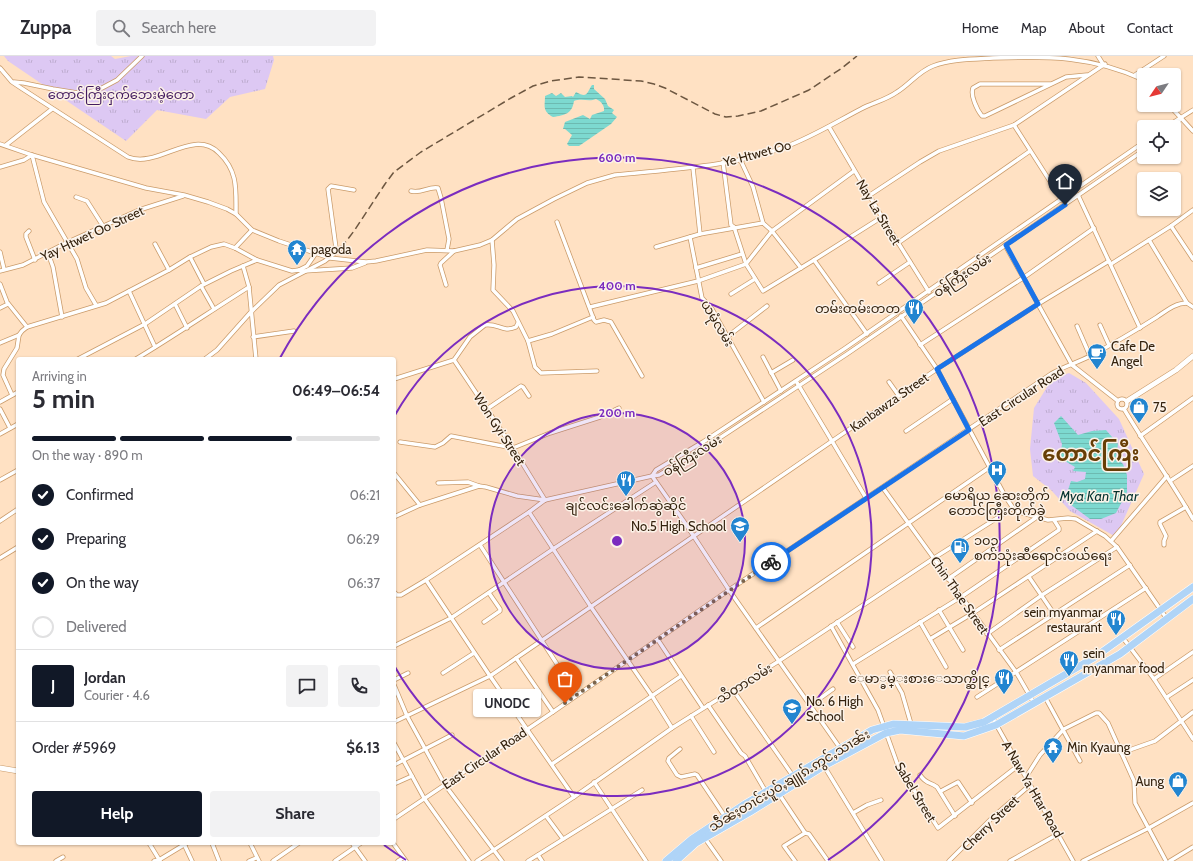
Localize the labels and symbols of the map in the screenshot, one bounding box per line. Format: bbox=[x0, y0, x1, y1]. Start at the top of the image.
north arrow bbox=[1137, 68, 1181, 112]
park label: တောင်ကြီးငှက်ဘေးမဲ့တော bbox=[48, 86, 194, 105]
street label: Ye Htwet Oo bbox=[720, 136, 793, 170]
text: 600 m bbox=[599, 150, 635, 165]
pin bbox=[1048, 164, 1082, 205]
street label: Nay La Street bbox=[853, 176, 905, 248]
street label: Yay Htwet Oo Street bbox=[37, 202, 147, 264]
temple icon: pagoda bbox=[286, 238, 308, 266]
place label: pagoda bbox=[311, 241, 352, 257]
street label: ဝန်ကြီးလမ်း bbox=[930, 250, 996, 303]
text: 400 m bbox=[598, 278, 636, 293]
street label: ယမုံလမ်း bbox=[695, 297, 738, 351]
restaurant icon: တမ်းတမ်းတတ bbox=[903, 297, 925, 325]
place label: တမ်းတမ်းတတ bbox=[815, 300, 900, 316]
place label: Cafe De Angel bbox=[1111, 338, 1155, 369]
cafe icon: Cafe De Angel bbox=[1086, 342, 1108, 370]
street label: East Circular Road bbox=[975, 362, 1067, 430]
street label: Kanbawza Street bbox=[847, 369, 932, 435]
street label: Won Gyi Street bbox=[471, 390, 530, 469]
shop icon: 75 bbox=[1128, 396, 1150, 424]
place label: 75 bbox=[1153, 399, 1167, 415]
text: 200 m bbox=[599, 405, 635, 420]
street label: ဝန်ကြီးလမ်း bbox=[660, 431, 726, 482]
district label: တောင်ကြီး bbox=[1042, 438, 1140, 471]
hospital icon: မောရိယ ဆေးတိုက် တောင်ကြီးတိုက်ခွဲ bbox=[986, 459, 1008, 487]
restaurant icon: ချင်လင်းခေါက်ဆွဲဆိုင် bbox=[615, 469, 637, 497]
place label: မောရိယ ဆေးတိုက် တောင်ကြီးတိုက်ခွဲ bbox=[944, 487, 1050, 521]
water label: Mya Kan Thar bbox=[1059, 487, 1139, 505]
place label: ချင်လင်းခေါက်ဆွဲဆိုင် bbox=[566, 497, 686, 516]
school or university icon: No.5 High School bbox=[729, 515, 751, 543]
place label: No.5 High School bbox=[631, 518, 726, 534]
place label: ၁၀၃ စက်သုံးဆီရောင်းဝယ်ရေး bbox=[974, 532, 1112, 566]
centre of rings bbox=[610, 534, 624, 548]
fuel station icon: ၁၀၃ စက်သုံးဆီရောင်းဝယ်ရေး bbox=[949, 536, 971, 564]
courier bbox=[751, 542, 791, 582]
street label: Chin Thae Street bbox=[927, 553, 993, 637]
place label: sein myanmar restaurant bbox=[1024, 604, 1103, 635]
restaurant icon: sein myanmar restaurant bbox=[1105, 608, 1127, 636]
place label: sein myanmar food bbox=[1083, 645, 1165, 676]
restaurant icon: sein myanmar food bbox=[1058, 649, 1080, 677]
street label: သီတာလမ်း bbox=[713, 659, 775, 707]
pin bbox=[548, 662, 582, 703]
restaurant icon: ေမာ္ခမ္းစားေသာက္ဆိုင္ bbox=[993, 667, 1015, 695]
place label: ေမာ္ခမ္းစားေသာက္ဆိုင္ bbox=[849, 670, 990, 689]
callout: UNODC bbox=[473, 689, 541, 717]
place label: No. 6 High School bbox=[806, 693, 863, 724]
school or university icon: No. 6 High School bbox=[781, 697, 803, 725]
street label: East Circular Road bbox=[439, 724, 529, 792]
street label: သဵႅၼ်ႈတၢင်းပူဝ်ႇၶျူၵ်ႉဢွင်ႇသၢၼ်း bbox=[706, 726, 874, 837]
temple icon: Min Kyaung bbox=[1042, 736, 1064, 764]
street label: A Naw Ya Htar Road bbox=[999, 738, 1067, 840]
place label: Min Kyaung bbox=[1067, 739, 1131, 755]
street label: Sabel Street bbox=[892, 759, 940, 825]
shop icon: Aung bbox=[1167, 770, 1189, 798]
place label: Aung bbox=[1136, 773, 1165, 789]
street label: Cherry Street bbox=[958, 792, 1022, 854]

